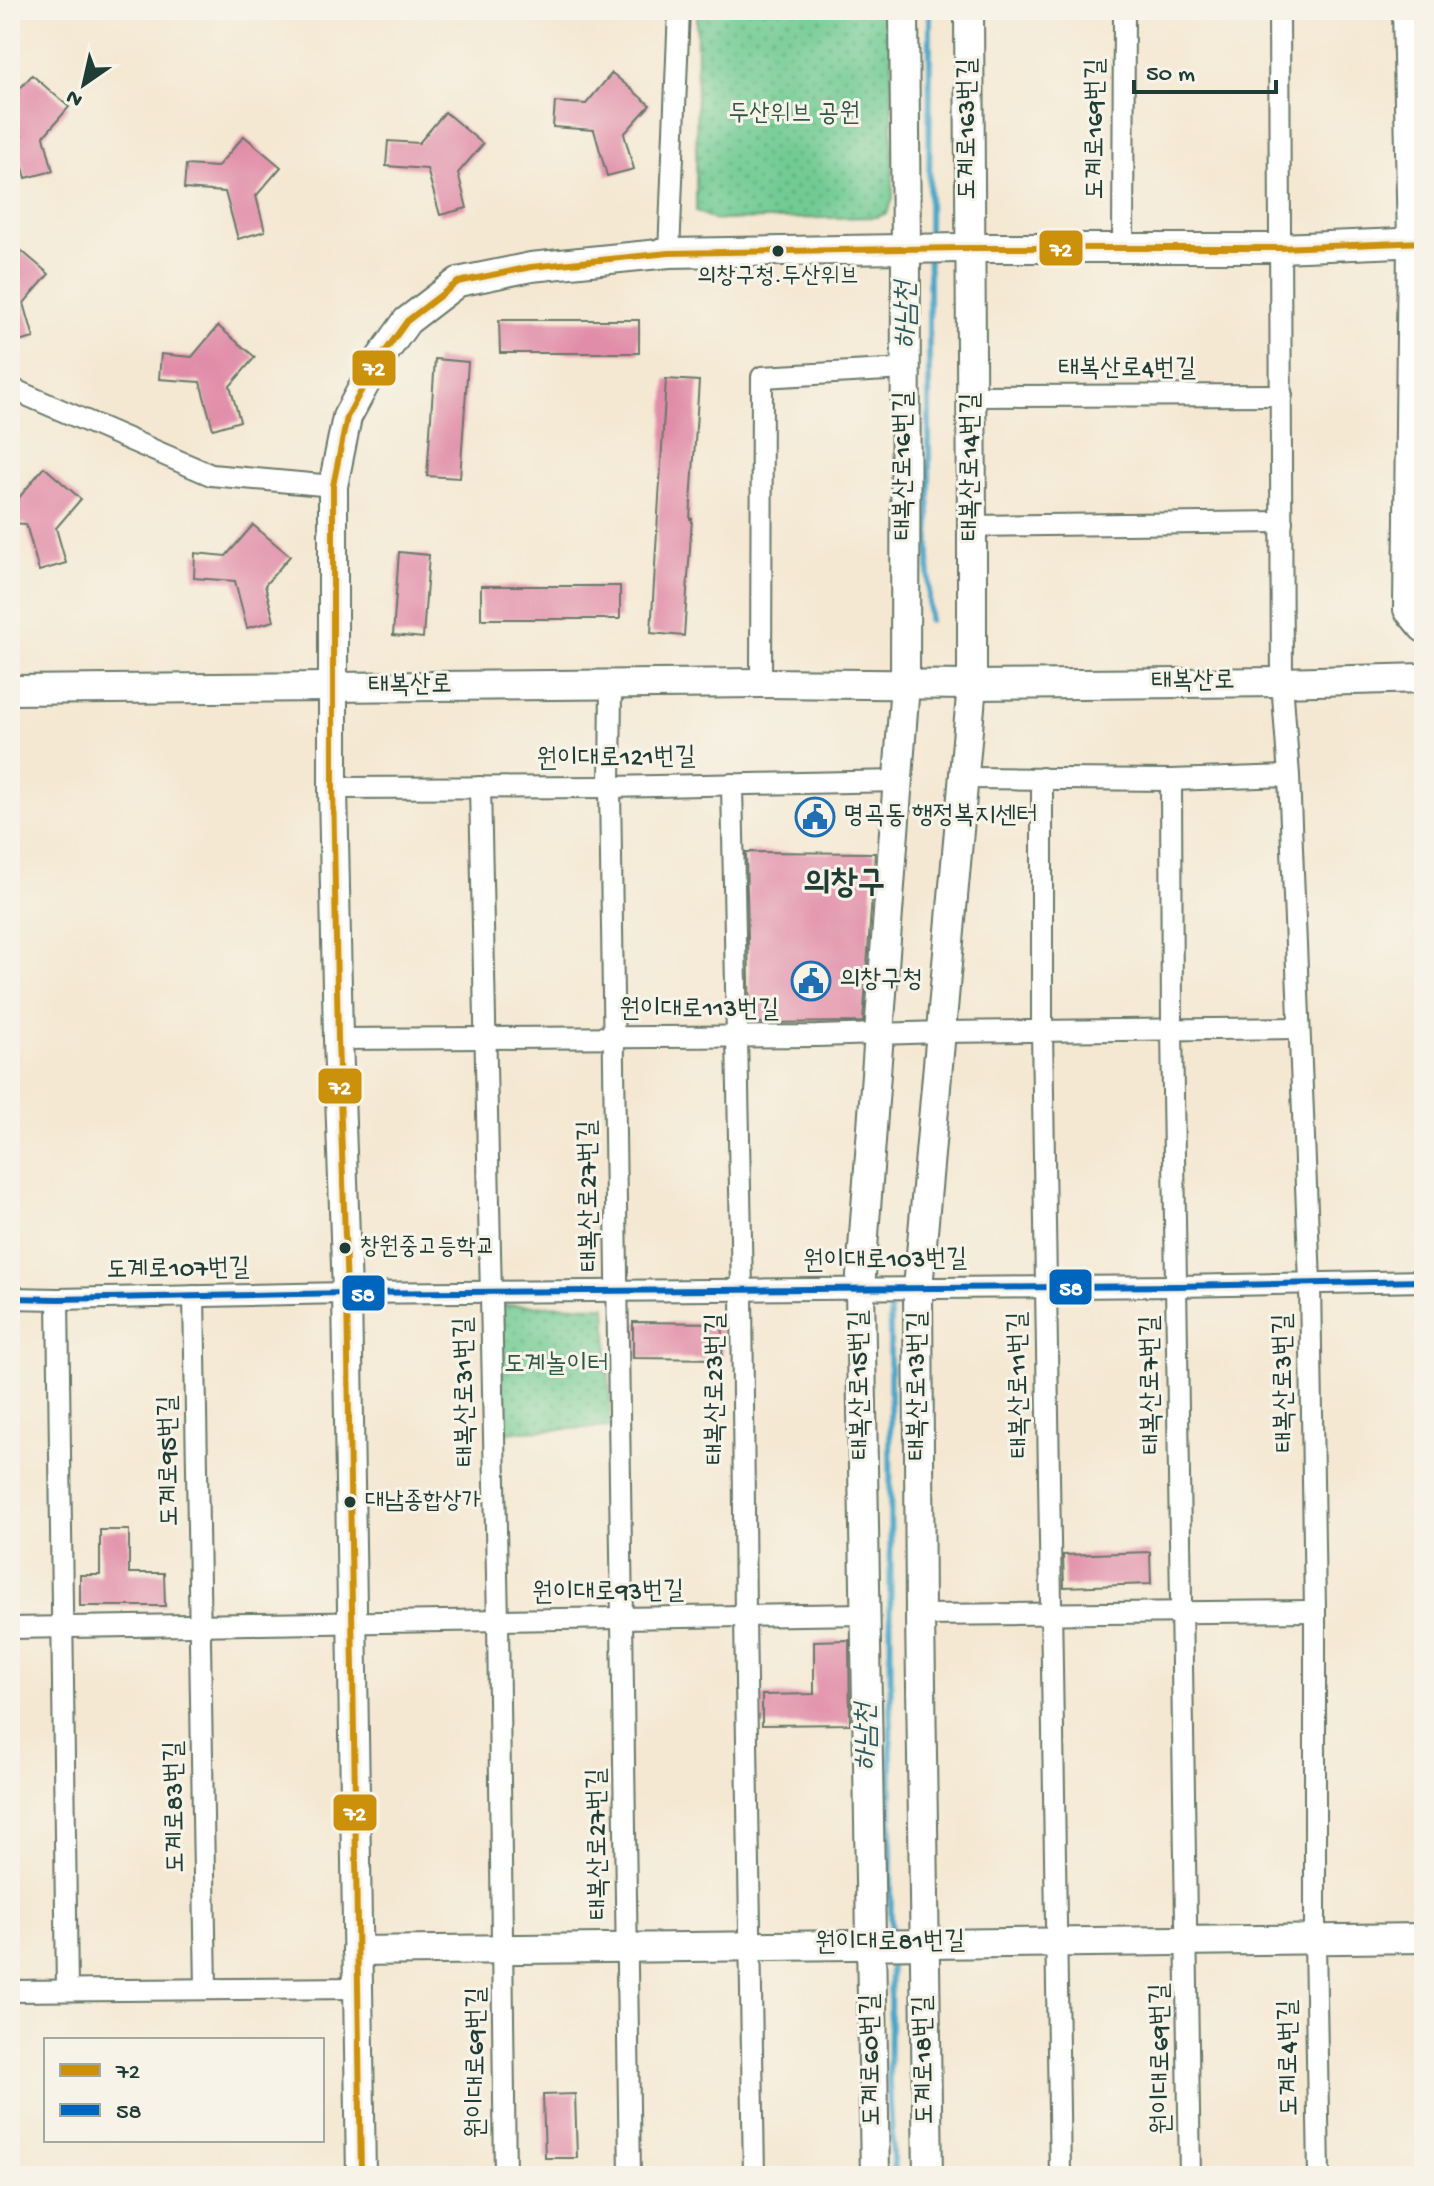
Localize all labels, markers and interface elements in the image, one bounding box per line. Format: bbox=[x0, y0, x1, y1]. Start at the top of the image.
north arrow bbox=[44, 44, 124, 124]
scale bar bbox=[1134, 44, 1276, 94]
street label: 도계로163번길 bbox=[954, 58, 985, 200]
street label: 도계로169번길 bbox=[1082, 58, 1113, 200]
text: 50 m bbox=[1146, 61, 1195, 90]
text: N bbox=[62, 82, 88, 112]
park label: 두산위브 공원 bbox=[728, 100, 860, 131]
line badge: 72 bbox=[1038, 229, 1084, 267]
text: 72 bbox=[1049, 239, 1072, 265]
marker: 의창구청.두산위브 bbox=[770, 243, 786, 259]
place label: 의창구청.두산위브 bbox=[697, 263, 859, 292]
water label: 하남천 bbox=[891, 279, 924, 349]
line badge: 72 bbox=[351, 349, 397, 387]
street label: 태복산로4번길 bbox=[1058, 355, 1196, 386]
text: 72 bbox=[362, 358, 385, 384]
street label: 태복산로16번길 bbox=[890, 391, 921, 541]
street label: 태복산로14번길 bbox=[957, 393, 988, 541]
street label: 태복산로 bbox=[1151, 667, 1235, 699]
street label: 태복산로 bbox=[368, 671, 452, 703]
street label: 원이대로121번길 bbox=[536, 743, 696, 777]
public building icon: 명곡동 행정복지센터 bbox=[794, 796, 836, 838]
place label: 명곡동 행정복지센터 bbox=[843, 802, 1037, 833]
district label: 의창구 bbox=[803, 866, 885, 906]
public building icon: 의창구청 bbox=[790, 960, 832, 1002]
place label: 의창구청 bbox=[839, 966, 923, 997]
street label: 원이대로113번길 bbox=[619, 996, 779, 1027]
line badge: 72 bbox=[317, 1067, 363, 1105]
text: 72 bbox=[328, 1077, 351, 1103]
street label: 태복산로27번길 bbox=[574, 1120, 608, 1272]
place label: 창원중고등학교 bbox=[360, 1234, 495, 1263]
marker: 창원중고등학교 bbox=[337, 1240, 353, 1256]
street label: 원이대로103번길 bbox=[803, 1245, 967, 1279]
street label: 도계로107번길 bbox=[106, 1254, 250, 1288]
line badge: 58 bbox=[1048, 1268, 1093, 1306]
line badge: 58 bbox=[341, 1274, 386, 1312]
text: 58 bbox=[1059, 1278, 1083, 1304]
text: 58 bbox=[351, 1284, 375, 1310]
street label: 태복산로15번길 bbox=[845, 1310, 879, 1460]
street label: 태복산로13번길 bbox=[904, 1311, 935, 1461]
street label: 태복산로11번길 bbox=[1004, 1311, 1038, 1459]
street label: 태복산로23번길 bbox=[702, 1313, 733, 1465]
street label: 태복산로3번길 bbox=[1269, 1313, 1303, 1453]
street label: 태복산로7번길 bbox=[1136, 1315, 1170, 1455]
street label: 태복산로31번길 bbox=[450, 1317, 484, 1467]
park label: 도계놀이터 bbox=[504, 1351, 608, 1382]
street label: 도계로95번길 bbox=[154, 1395, 188, 1527]
place label: 대남종합상가 bbox=[365, 1488, 481, 1517]
marker: 대남종합상가 bbox=[342, 1494, 358, 1510]
street label: 원이대로93번길 bbox=[532, 1577, 684, 1611]
water label: 하남천 bbox=[851, 1701, 884, 1771]
street label: 도계로83번길 bbox=[160, 1740, 194, 1873]
street label: 태복산로27번길 bbox=[583, 1768, 617, 1920]
line badge: 72 bbox=[332, 1793, 378, 1832]
text: 72 bbox=[343, 1803, 366, 1829]
street label: 원이대로81번길 bbox=[815, 1927, 965, 1961]
street label: 원이대로69번길 bbox=[1146, 1983, 1180, 2135]
street label: 원이대로69번길 bbox=[463, 1987, 494, 2139]
street label: 도계로60번길 bbox=[856, 1993, 890, 2127]
street label: 도계로18번길 bbox=[909, 1995, 943, 2125]
street label: 도계로4번길 bbox=[1274, 1999, 1308, 2117]
legend bbox=[44, 2038, 324, 2142]
text: 72 bbox=[115, 2059, 140, 2088]
text: 58 bbox=[116, 2099, 142, 2128]

